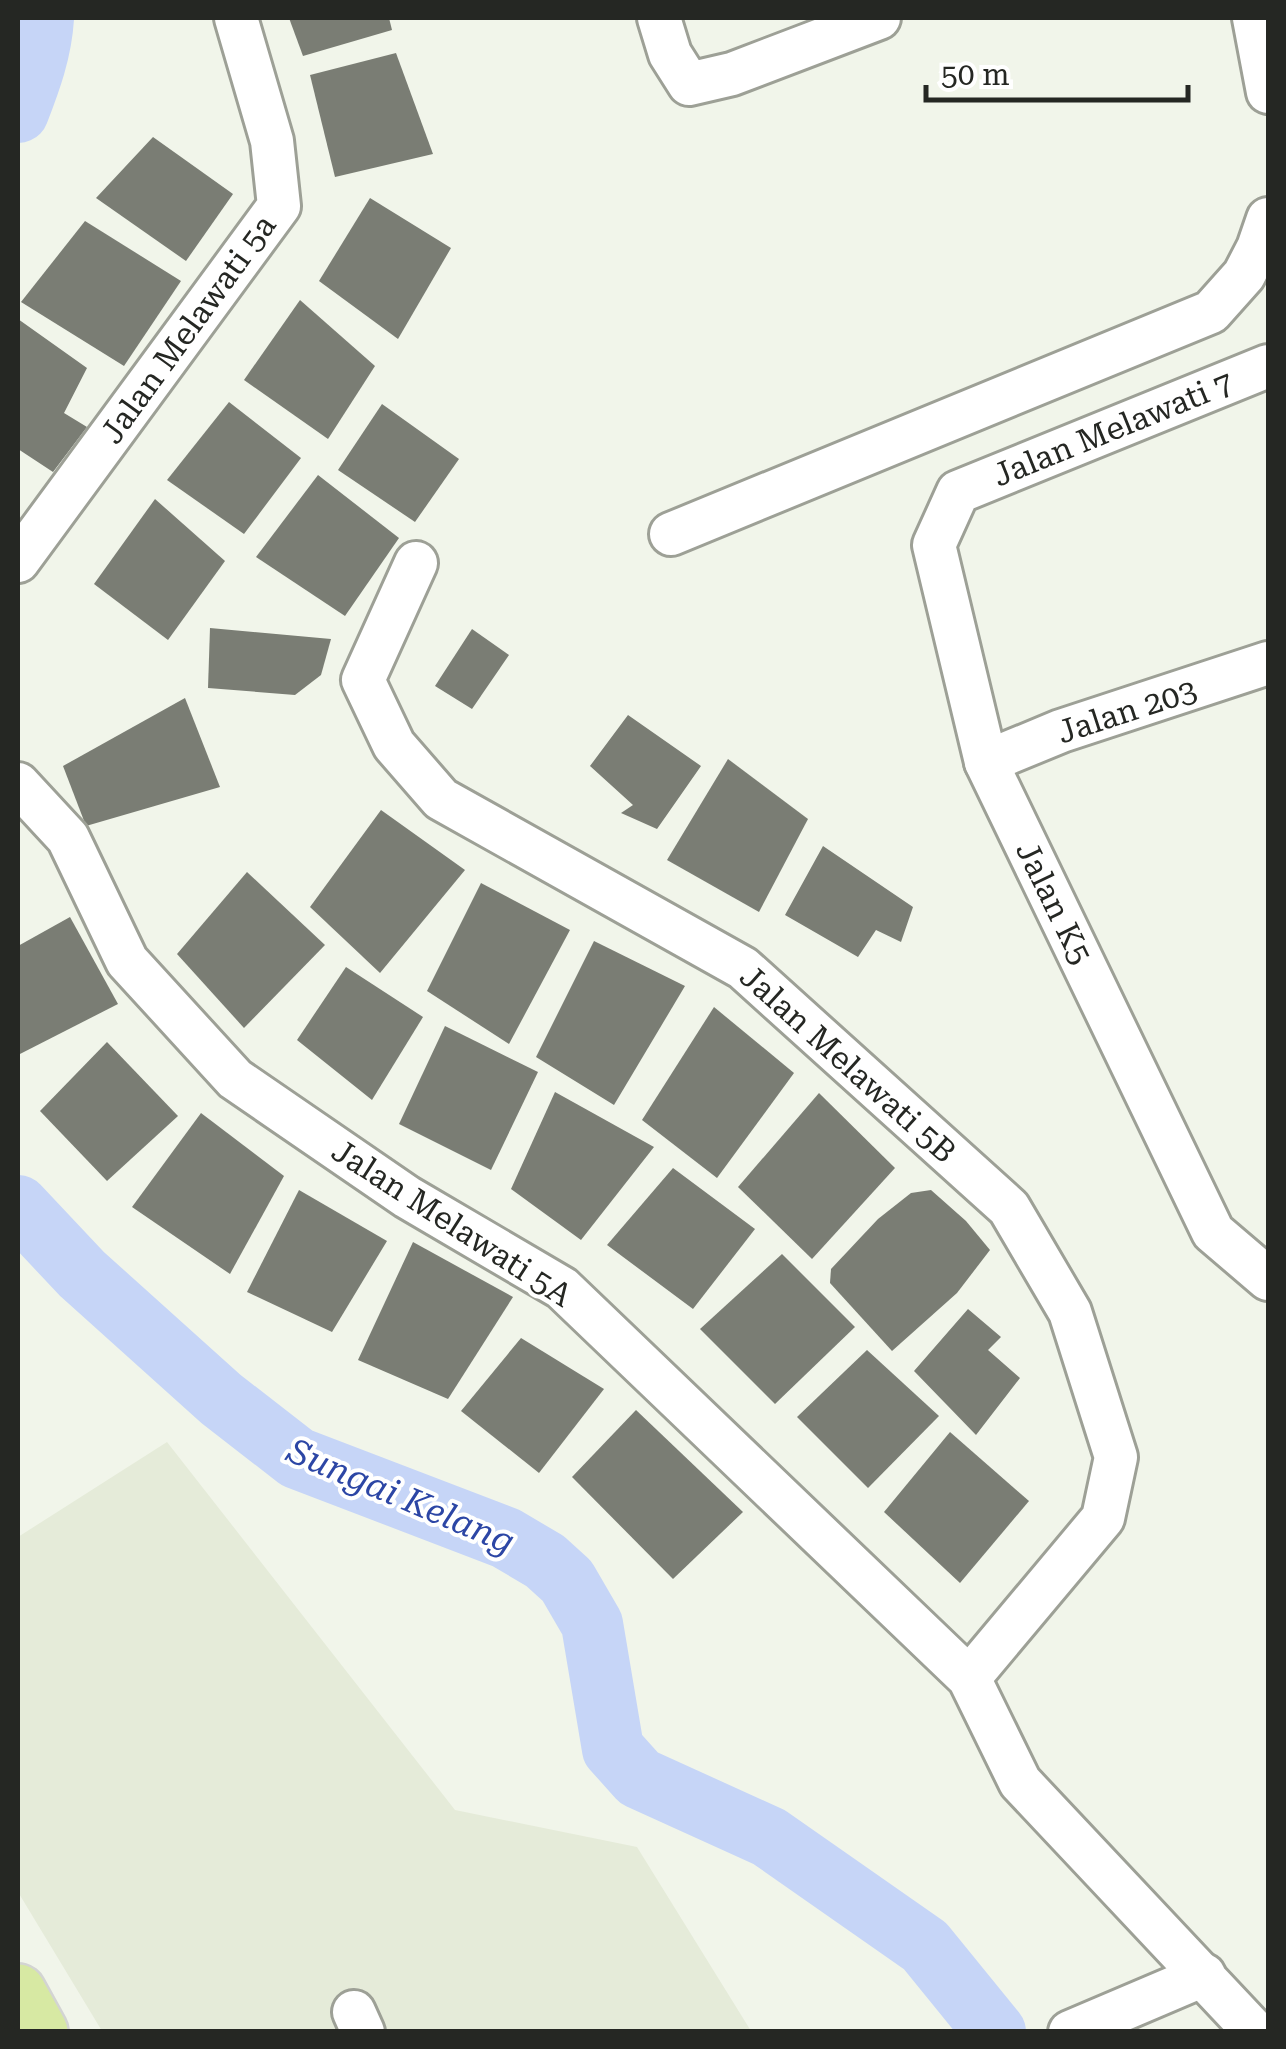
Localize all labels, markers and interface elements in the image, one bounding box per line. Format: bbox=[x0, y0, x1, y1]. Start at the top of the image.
scale bar bbox=[926, 40, 1188, 102]
text: 50 m bbox=[941, 57, 1010, 92]
street label: Jalan Melawati 5a bbox=[92, 207, 284, 451]
street label: Jalan Melawati 7 bbox=[987, 363, 1239, 495]
street label: Jalan 203 bbox=[1052, 671, 1202, 751]
street label: Jalan K5 bbox=[1008, 835, 1100, 971]
street label: Jalan Melawati 5B bbox=[732, 957, 964, 1171]
street label: Jalan Melawati 5A bbox=[325, 1131, 580, 1315]
water label: Sungai Kelang bbox=[280, 1430, 520, 1563]

